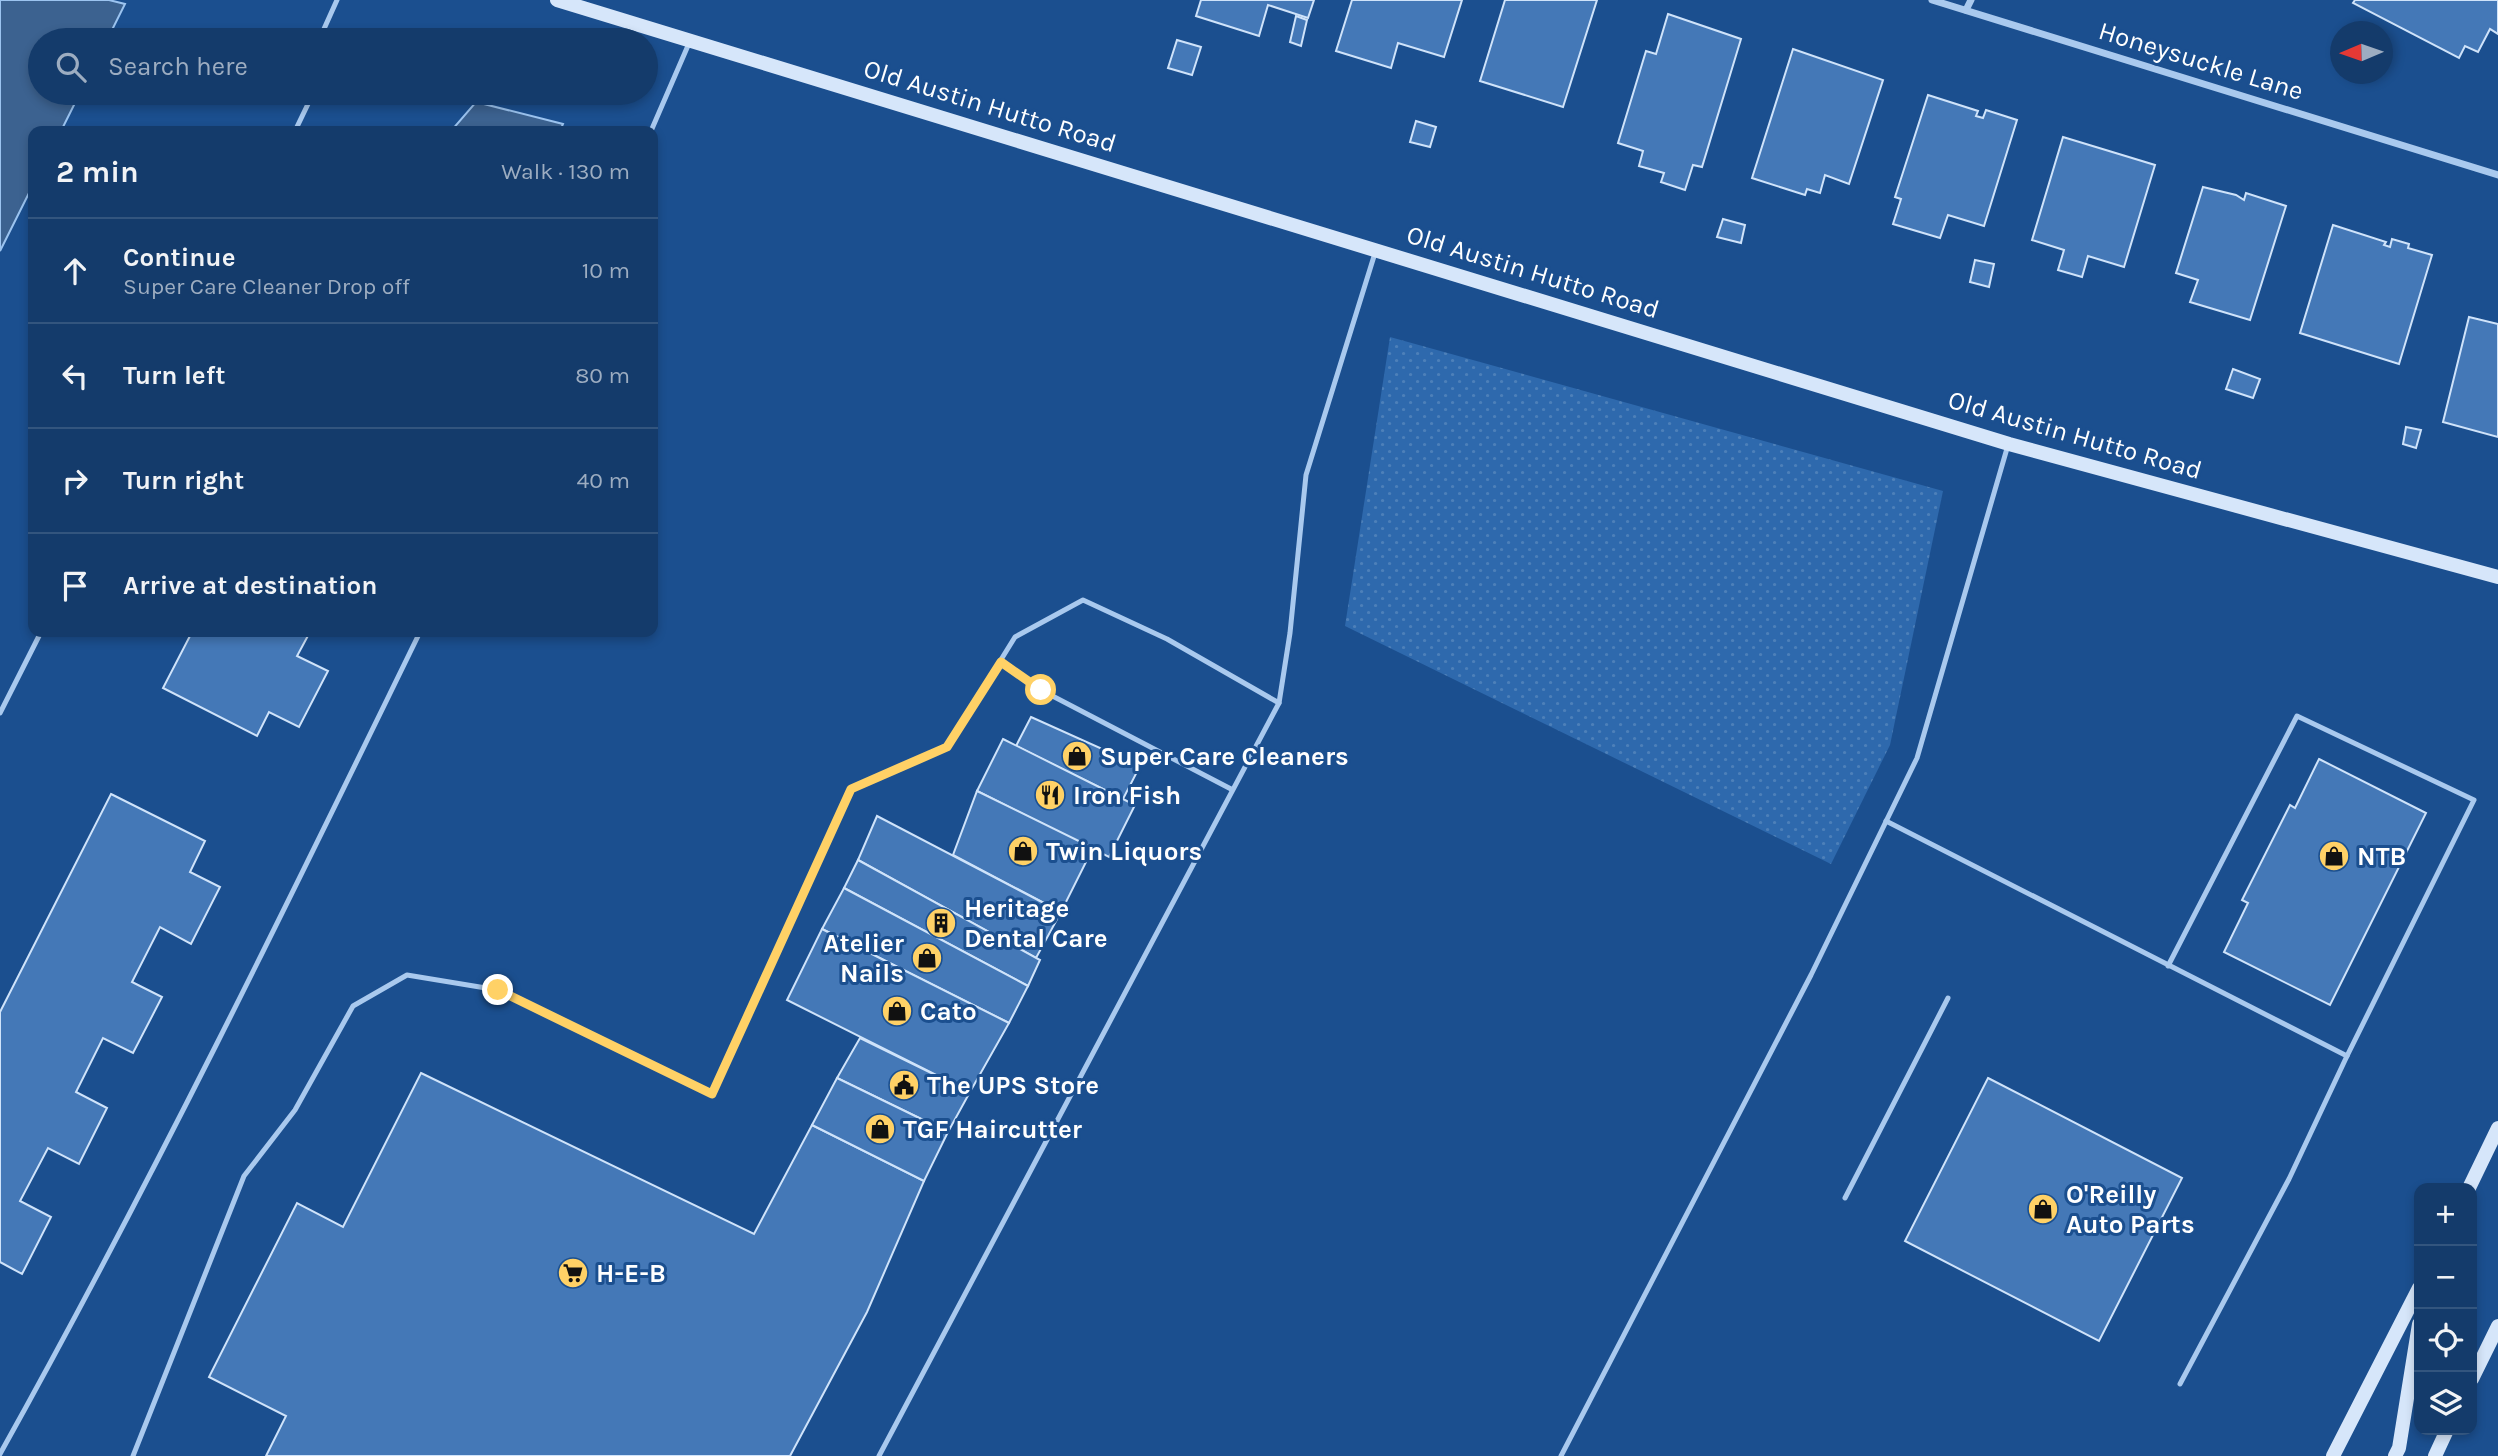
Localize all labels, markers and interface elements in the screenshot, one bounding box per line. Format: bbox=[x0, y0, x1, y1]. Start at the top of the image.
street label: Honeysuckle Lane bbox=[2095, 15, 2307, 107]
north arrow bbox=[2330, 21, 2393, 84]
search box bbox=[28, 28, 658, 105]
icon: search bbox=[52, 48, 90, 86]
text: Search here bbox=[108, 51, 248, 82]
street label: Old Austin Hutto Road bbox=[860, 53, 1120, 159]
text: 2 min bbox=[56, 154, 139, 190]
text: Walk · 130 m bbox=[501, 158, 630, 185]
street label: Old Austin Hutto Road bbox=[1403, 219, 1663, 325]
text: Continue bbox=[123, 242, 235, 273]
icon: ahead bbox=[56, 252, 94, 290]
text: 10 m bbox=[582, 257, 630, 284]
text: Super Care Cleaner Drop off bbox=[123, 273, 410, 300]
icon: left bbox=[56, 357, 94, 395]
text: Turn left bbox=[123, 360, 225, 391]
text: 80 m bbox=[575, 362, 630, 389]
street label: Old Austin Hutto Road bbox=[1945, 384, 2205, 486]
icon: right bbox=[56, 462, 94, 500]
text: Turn right bbox=[123, 465, 244, 496]
text: 40 m bbox=[577, 467, 630, 494]
icon: arrive bbox=[56, 567, 94, 605]
text: Arrive at destination bbox=[123, 570, 377, 601]
route start bbox=[1025, 674, 1056, 705]
shop icon: Super Care Cleaners bbox=[1060, 739, 1094, 773]
place label: Super Care Cleaners bbox=[1100, 741, 1349, 772]
restaurant icon: Iron Fish bbox=[1033, 778, 1067, 812]
place label: Iron Fish bbox=[1073, 780, 1181, 811]
shop icon: Twin Liquors bbox=[1006, 834, 1040, 868]
place label: Twin Liquors bbox=[1046, 836, 1202, 867]
shop icon: NTB bbox=[2317, 839, 2351, 873]
place label: NTB bbox=[2357, 841, 2406, 872]
place label: Heritage Dental Care bbox=[964, 893, 1107, 954]
building icon: Heritage Dental Care bbox=[924, 906, 958, 940]
place label: Atelier Nails bbox=[823, 928, 905, 989]
shop icon: Atelier Nails bbox=[910, 941, 944, 975]
route end bbox=[482, 974, 513, 1005]
shop icon: Cato bbox=[880, 994, 914, 1028]
place label: Cato bbox=[920, 996, 977, 1027]
public building icon: The UPS Store bbox=[887, 1068, 921, 1102]
place label: The UPS Store bbox=[927, 1070, 1099, 1101]
shop icon: TGF Haircutter bbox=[863, 1112, 897, 1146]
place label: TGF Haircutter bbox=[903, 1114, 1083, 1145]
place label: O'Reilly Auto Parts bbox=[2066, 1179, 2195, 1240]
map controls bbox=[2414, 1183, 2477, 1435]
button: + bbox=[2414, 1183, 2477, 1246]
shop icon: O'Reilly Auto Parts bbox=[2026, 1192, 2060, 1226]
button: − bbox=[2414, 1246, 2477, 1309]
supermarket icon: H-E-B bbox=[556, 1256, 590, 1290]
place label: H-E-B bbox=[596, 1258, 666, 1289]
button: locate bbox=[2414, 1309, 2477, 1372]
button: layers bbox=[2414, 1372, 2477, 1435]

